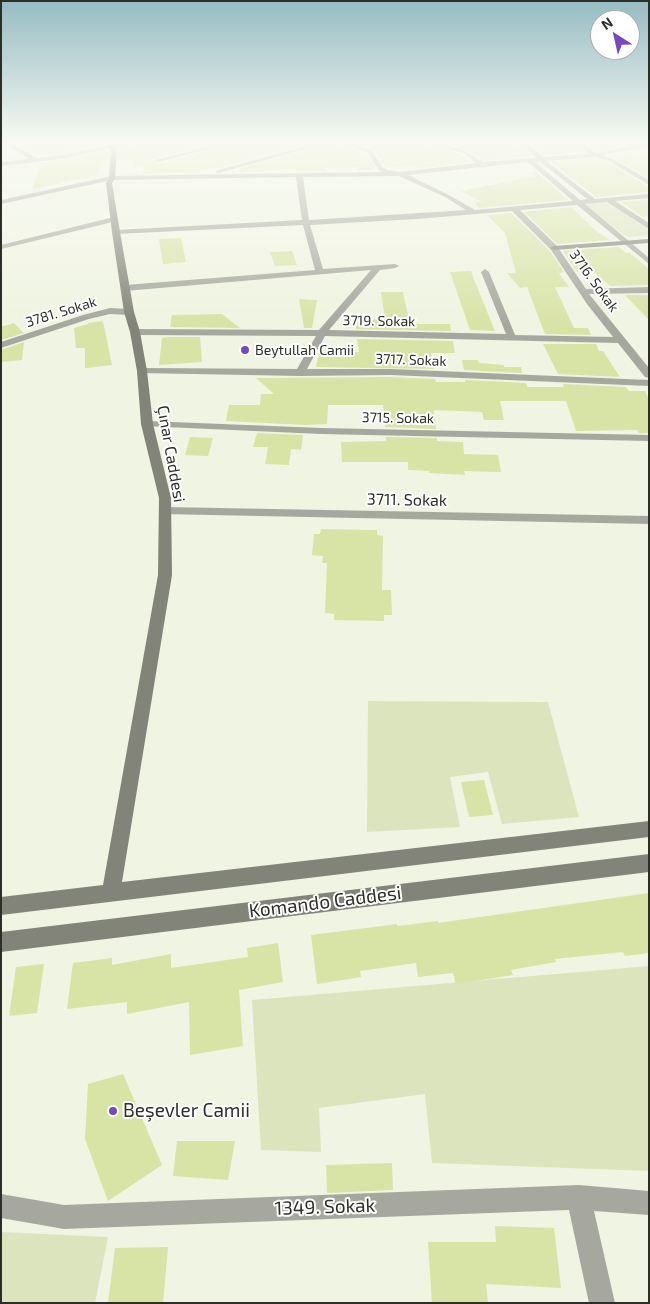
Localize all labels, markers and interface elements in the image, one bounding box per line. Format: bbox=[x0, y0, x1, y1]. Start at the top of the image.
north arrow bbox=[590, 10, 640, 60]
text: N bbox=[598, 13, 616, 33]
street label: 3716. Sokak bbox=[566, 247, 622, 315]
street label: 3781. Sokak bbox=[24, 293, 98, 331]
street label: 3719. Sokak bbox=[343, 312, 415, 330]
place label: Beytullah Camii bbox=[255, 342, 354, 358]
marker: Beytullah Camii bbox=[239, 344, 251, 356]
street label: 3717. Sokak bbox=[375, 350, 447, 370]
street label: Çınar Caddesi bbox=[153, 404, 189, 504]
street label: 3715. Sokak bbox=[362, 409, 434, 427]
street label: 3711. Sokak bbox=[367, 490, 447, 510]
street label: Komando Caddesi bbox=[247, 881, 403, 923]
place label: Beşevler Camii bbox=[123, 1100, 250, 1122]
marker: Beşevler Camii bbox=[107, 1105, 119, 1117]
street label: 1349. Sokak bbox=[274, 1194, 376, 1220]

